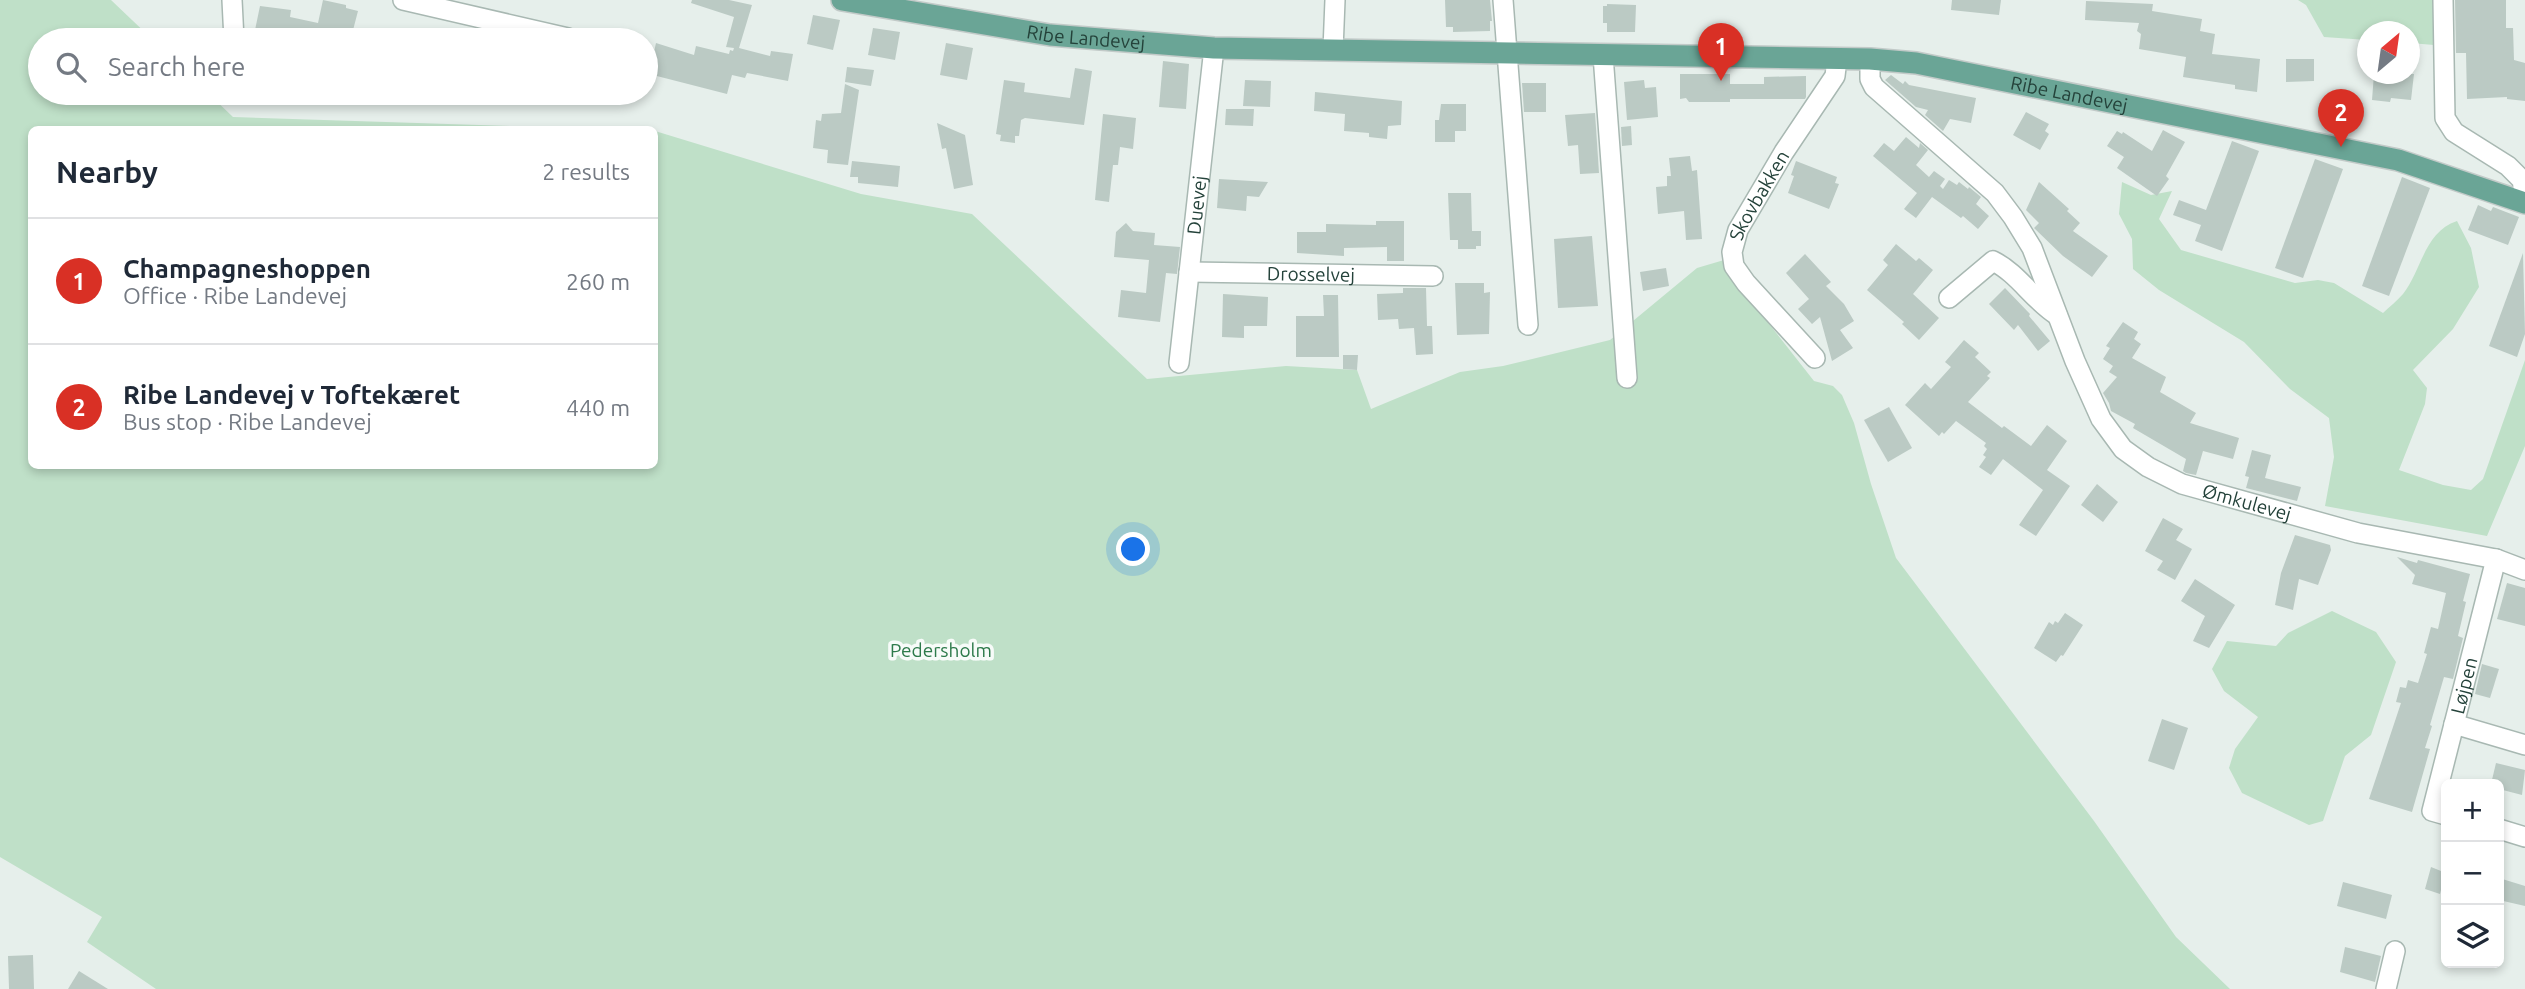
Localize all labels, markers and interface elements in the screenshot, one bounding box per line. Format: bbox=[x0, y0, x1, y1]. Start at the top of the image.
street label: Ribe Landevej bbox=[1025, 20, 1146, 54]
north arrow bbox=[2357, 21, 2420, 84]
pin: 1 bbox=[1698, 23, 1744, 81]
search box bbox=[28, 28, 658, 105]
icon: search bbox=[52, 48, 90, 86]
text: Search here bbox=[108, 52, 245, 81]
street label: Ribe Landevej bbox=[2009, 71, 2130, 116]
pin: 2 bbox=[2318, 89, 2364, 147]
street label: Skovbakken bbox=[1725, 146, 1794, 243]
text: Nearby bbox=[56, 155, 158, 189]
text: 2 results bbox=[542, 159, 630, 184]
street label: Duevej bbox=[1182, 174, 1211, 236]
text: Champagneshoppen bbox=[123, 254, 371, 283]
street label: Drosselvej bbox=[1267, 262, 1355, 286]
text: 1 bbox=[73, 269, 85, 294]
text: 260 m bbox=[566, 269, 630, 294]
text: Office · Ribe Landevej bbox=[123, 283, 347, 308]
text: Ribe Landevej v Toftekæret bbox=[123, 380, 460, 409]
text: 2 bbox=[73, 395, 85, 420]
text: 440 m bbox=[566, 395, 630, 420]
text: Bus stop · Ribe Landevej bbox=[123, 409, 372, 434]
street label: Ømkulevej bbox=[2200, 479, 2294, 525]
your location bbox=[1116, 532, 1150, 566]
park label: Pedersholm bbox=[890, 639, 992, 661]
street label: Løjpen bbox=[2446, 655, 2482, 716]
map controls bbox=[2441, 779, 2504, 968]
button: + bbox=[2441, 779, 2504, 842]
button: − bbox=[2441, 842, 2504, 905]
button: layers bbox=[2441, 905, 2504, 968]

